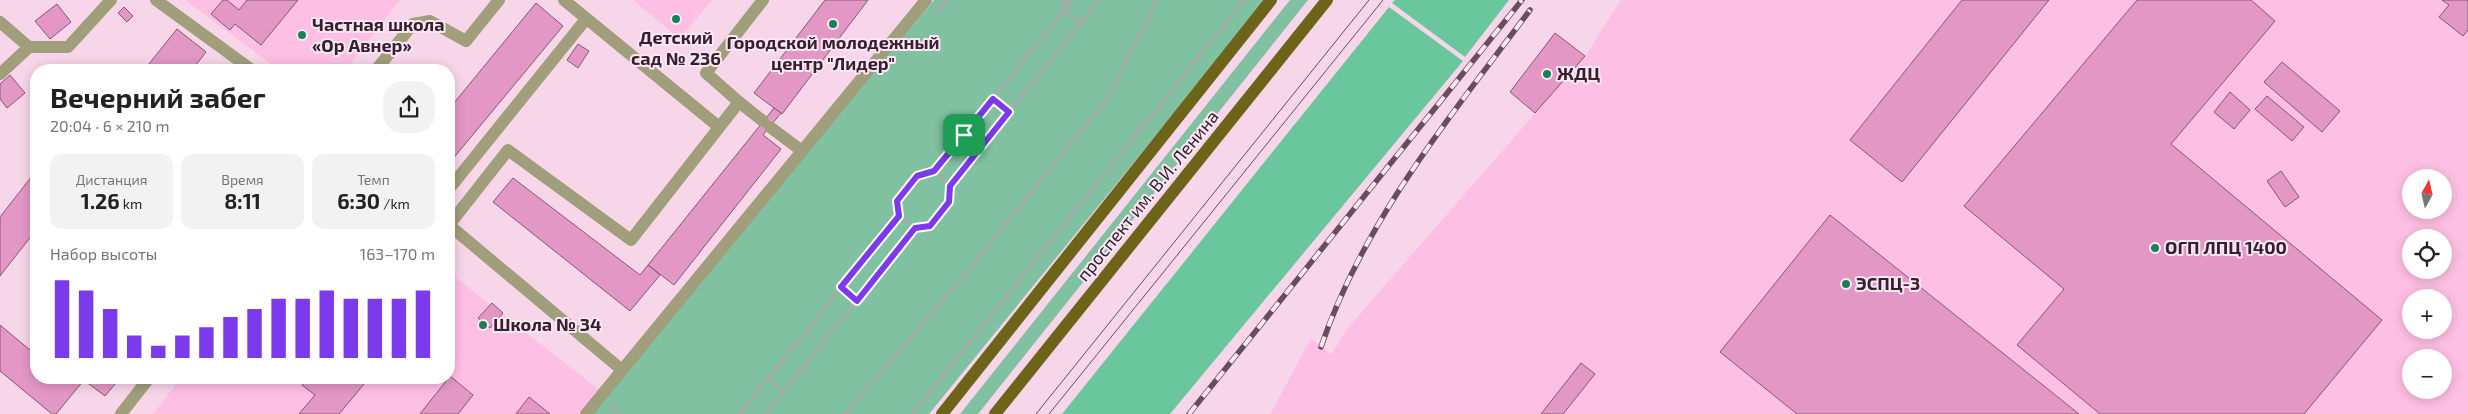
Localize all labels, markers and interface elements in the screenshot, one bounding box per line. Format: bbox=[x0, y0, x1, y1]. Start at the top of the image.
place label: Частная школа «Ор Авнер» bbox=[312, 13, 445, 56]
marker: Детский сад № 236 bbox=[670, 13, 682, 25]
marker: Городской молодежный центр "Лидер" bbox=[827, 18, 839, 30]
place label: Детский сад № 236 bbox=[631, 26, 721, 69]
marker: Частная школа «Ор Авнер» bbox=[296, 29, 308, 41]
place label: Городской молодежный центр "Лидер" bbox=[726, 31, 940, 74]
place label: ЖДЦ bbox=[1557, 62, 1600, 84]
marker: ЖДЦ bbox=[1541, 68, 1553, 80]
text: Вечерний забег bbox=[50, 80, 266, 114]
button: share bbox=[383, 81, 435, 133]
street label: проспект им. В.И. Ленина bbox=[1072, 106, 1223, 285]
pin bbox=[943, 114, 985, 156]
text: 20:04 · 6 × 210 m bbox=[50, 116, 169, 135]
icon: arrive bbox=[950, 121, 978, 149]
north arrow bbox=[2402, 169, 2452, 219]
map controls bbox=[2402, 169, 2452, 399]
text: Дистанция bbox=[76, 171, 147, 188]
text: Время bbox=[221, 171, 264, 188]
text: Темп bbox=[357, 171, 390, 188]
text: 1.26 bbox=[81, 188, 120, 213]
text: 8:11 bbox=[224, 188, 261, 213]
text: 6:30 bbox=[337, 188, 380, 213]
text: km bbox=[120, 195, 142, 212]
text: /km bbox=[380, 195, 410, 212]
button: locate bbox=[2402, 229, 2452, 279]
place label: ОГП ЛПЦ 1400 bbox=[2165, 236, 2287, 258]
marker: ОГП ЛПЦ 1400 bbox=[2149, 242, 2161, 254]
text: Набор высоты bbox=[50, 244, 157, 263]
text: 163–170 m bbox=[360, 244, 435, 263]
place label: ЭСПЦ-3 bbox=[1856, 272, 1920, 294]
marker: ЭСПЦ-3 bbox=[1840, 278, 1852, 290]
button: + bbox=[2402, 289, 2452, 339]
place label: Школа № 34 bbox=[493, 313, 602, 335]
marker: Школа № 34 bbox=[477, 319, 489, 331]
button: − bbox=[2402, 349, 2452, 399]

